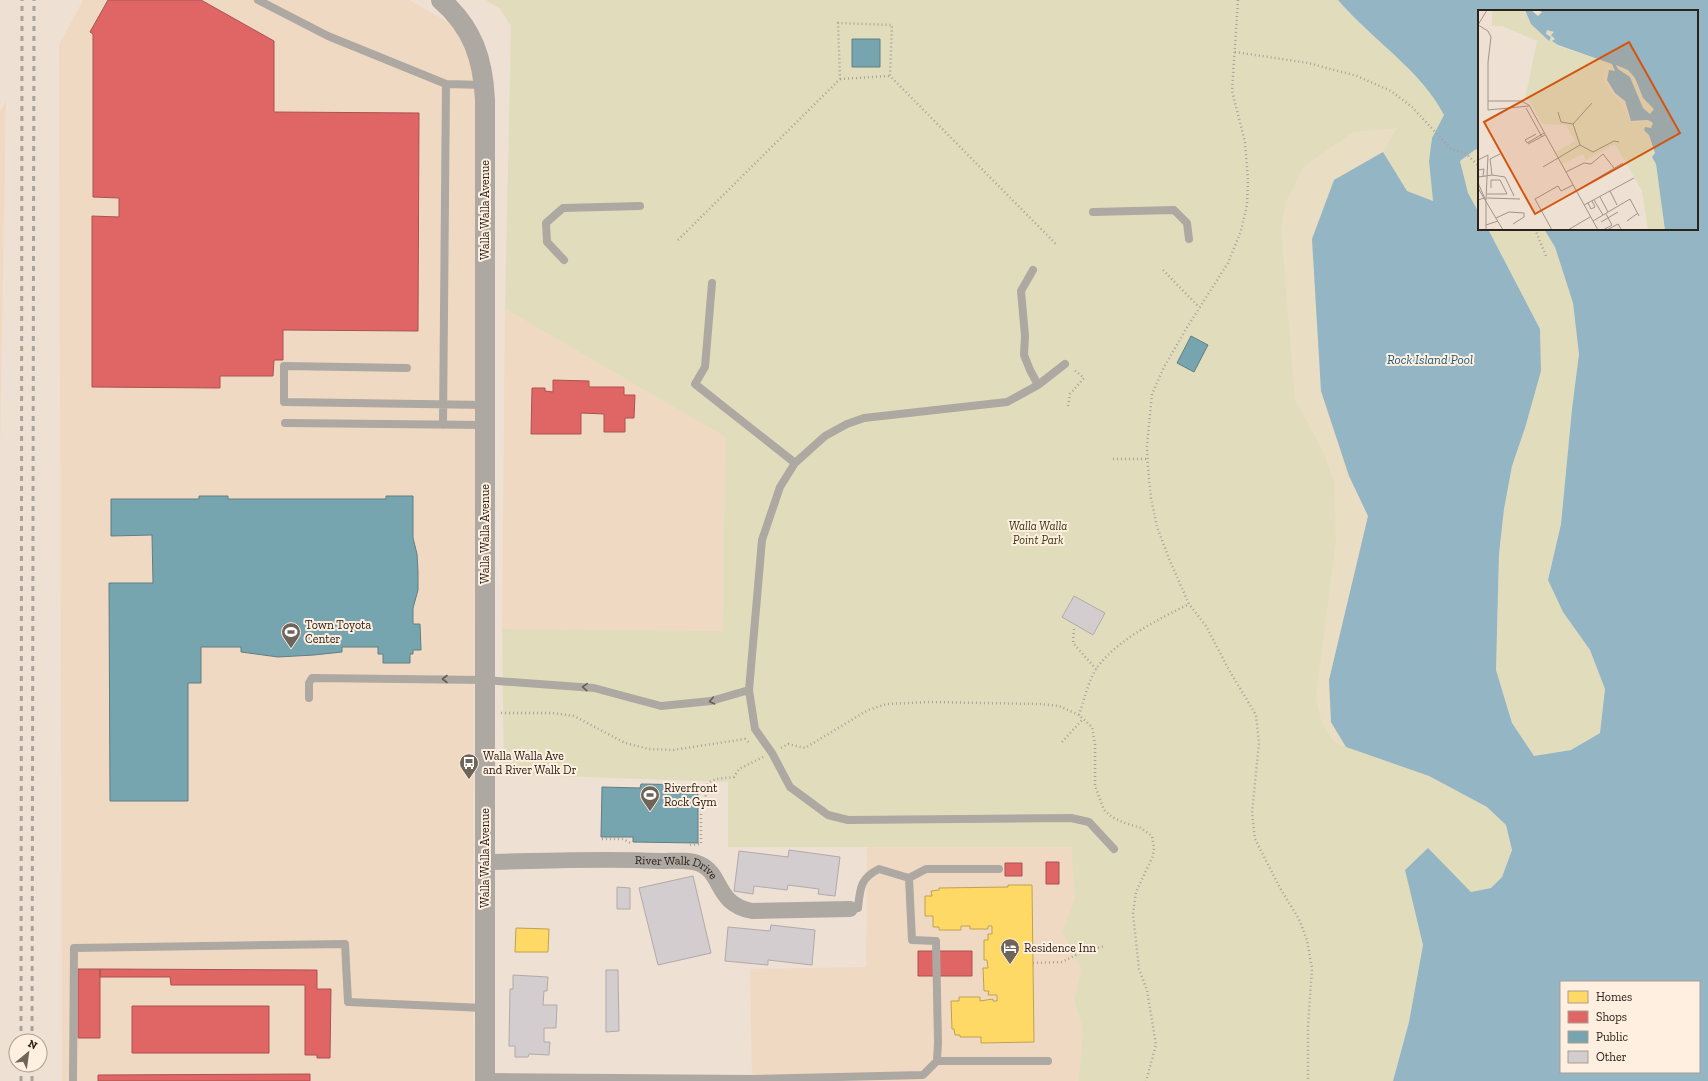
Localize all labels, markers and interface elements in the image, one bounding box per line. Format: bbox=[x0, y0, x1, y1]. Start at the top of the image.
inset map bbox=[1478, 10, 1698, 230]
street label: Walla Walla Avenue bbox=[478, 160, 492, 260]
water label: Rock Island Pool bbox=[1387, 352, 1473, 367]
street label: Walla Walla Avenue bbox=[478, 484, 492, 584]
park label: Walla Walla Point Park bbox=[1009, 519, 1067, 547]
place label: Town Toyota Center bbox=[305, 618, 372, 646]
sports icon: Town Toyota Center bbox=[280, 621, 302, 649]
one-way arrow bbox=[442, 675, 448, 683]
one-way arrow bbox=[582, 683, 588, 692]
one-way arrow bbox=[709, 696, 715, 704]
place label: Walla Walla Ave and River Walk Dr bbox=[483, 749, 576, 777]
bus stop icon: Walla Walla Ave and River Walk Dr bbox=[458, 752, 480, 780]
place label: Riverfront Rock Gym bbox=[664, 781, 718, 809]
sports icon: Riverfront Rock Gym bbox=[639, 784, 661, 812]
street label: Walla Walla Avenue bbox=[478, 808, 492, 908]
street label: River Walk Drive bbox=[635, 853, 721, 882]
hotel icon: Residence Inn bbox=[999, 937, 1021, 965]
place label: Residence Inn bbox=[1024, 941, 1096, 955]
legend bbox=[1560, 981, 1700, 1073]
text: Homes bbox=[1596, 990, 1632, 1004]
text: Shops bbox=[1596, 1010, 1627, 1024]
text: Public bbox=[1596, 1030, 1629, 1044]
north arrow bbox=[8, 1033, 48, 1073]
text: N bbox=[26, 1037, 40, 1053]
text: Other bbox=[1596, 1050, 1627, 1064]

